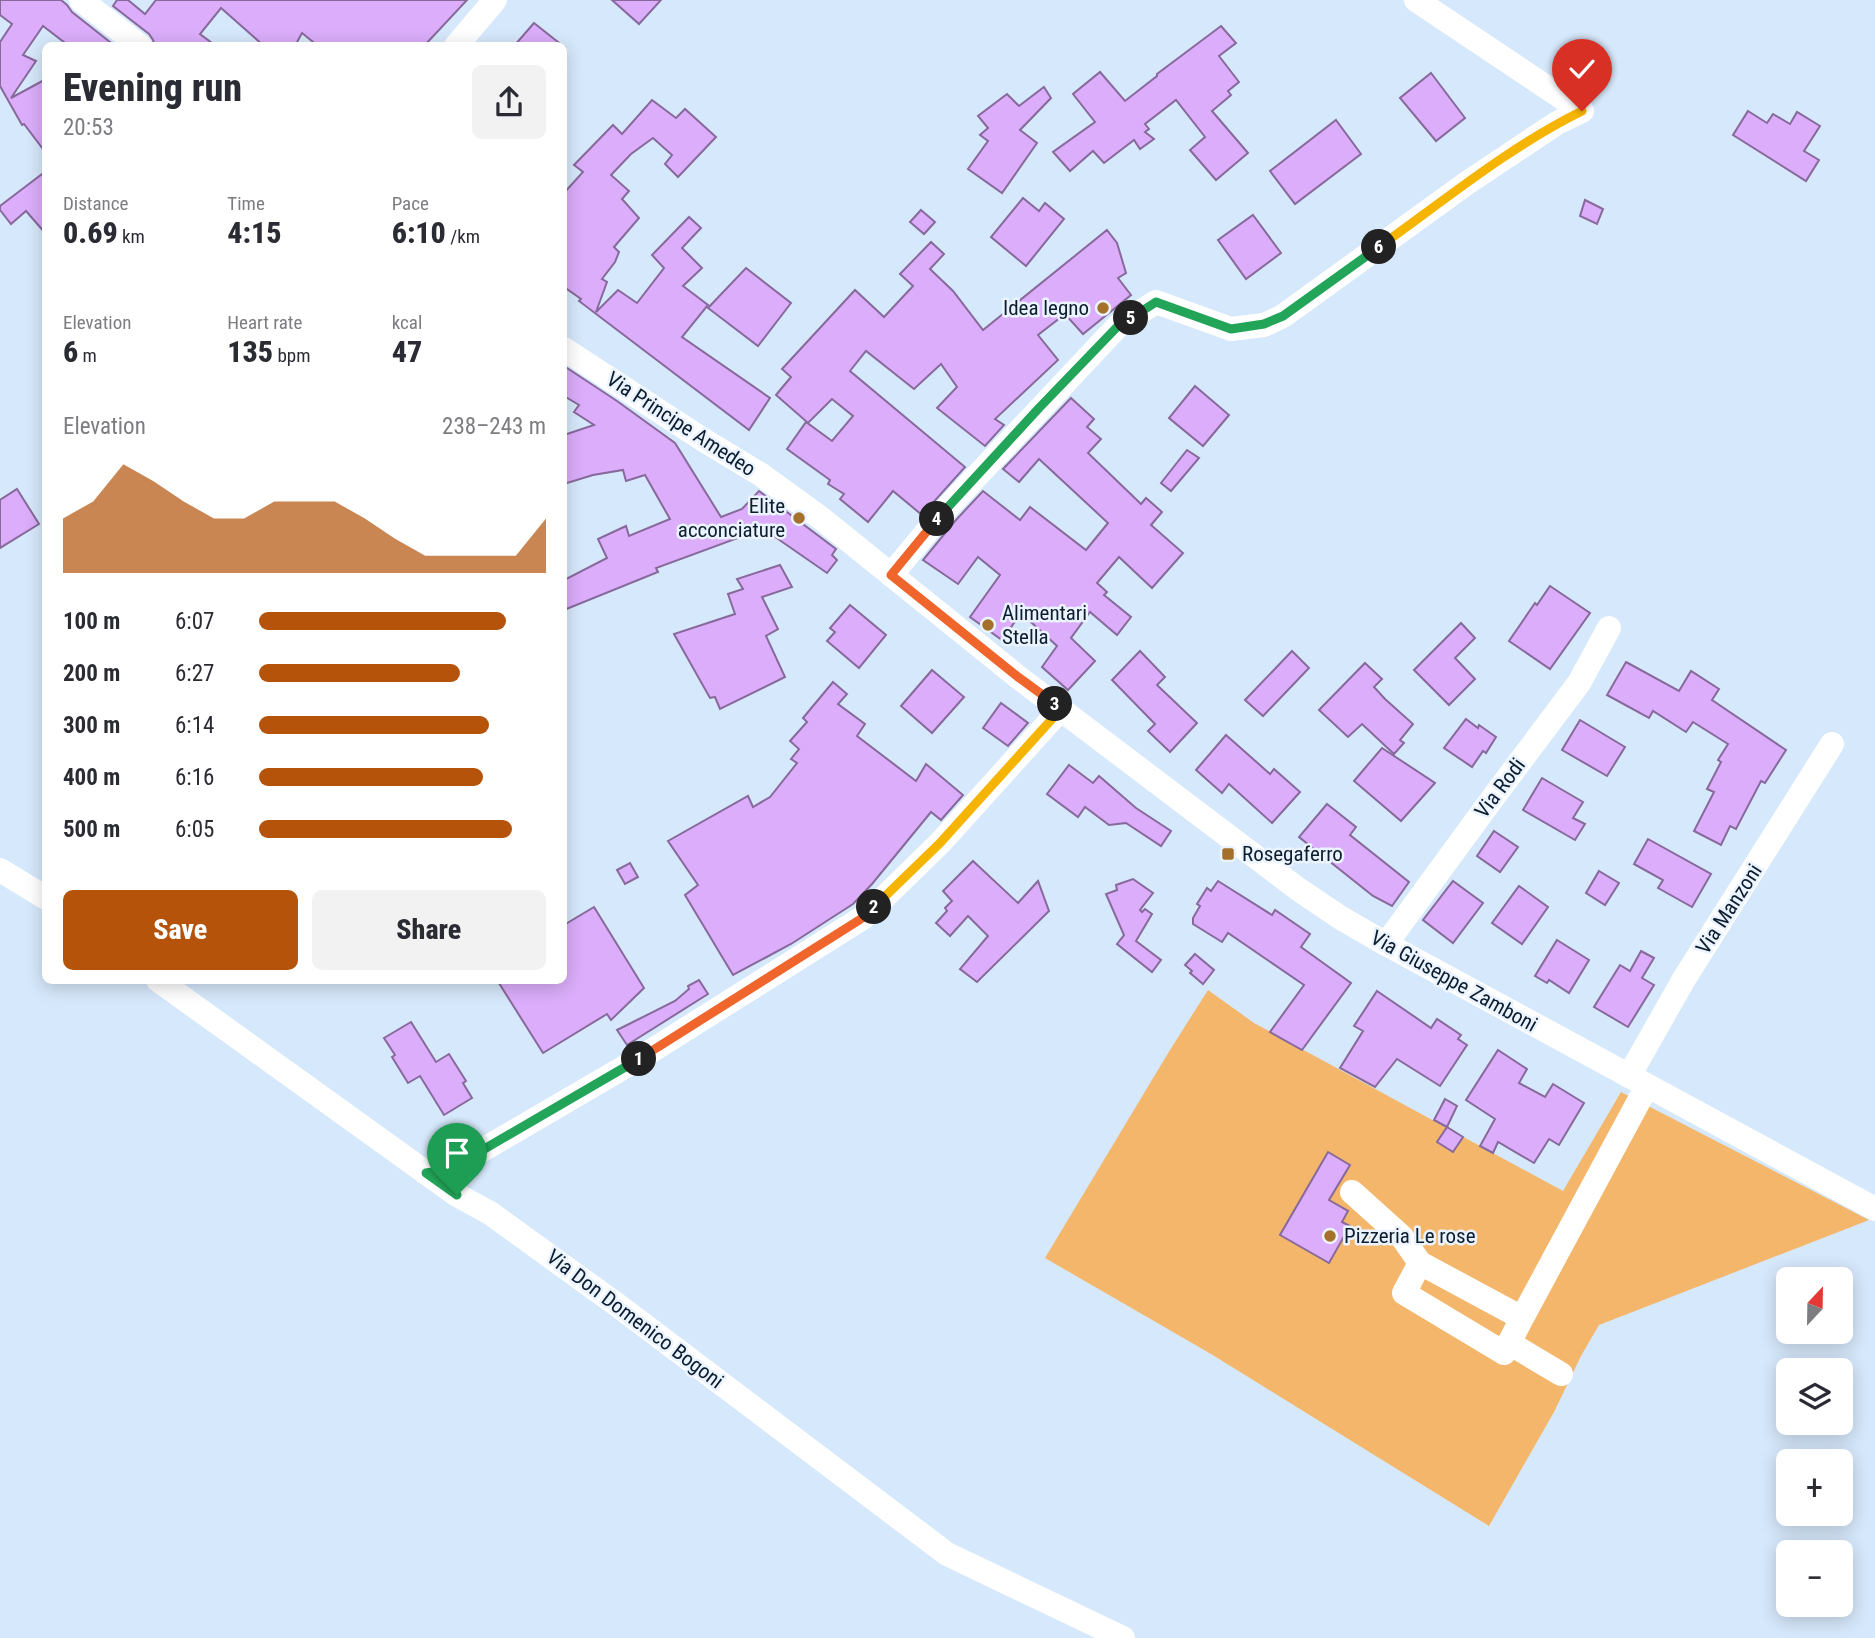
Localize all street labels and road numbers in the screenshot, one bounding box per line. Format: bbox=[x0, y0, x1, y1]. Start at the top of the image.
street label: Via Principe Amedeo bbox=[602, 367, 760, 481]
street label: Via Rodi bbox=[1470, 753, 1530, 823]
street label: Via Manzoni bbox=[1691, 860, 1767, 958]
street label: Via Giuseppe Zamboni bbox=[1367, 925, 1541, 1037]
street label: Via Don Domenico Bogoni bbox=[542, 1245, 728, 1393]

